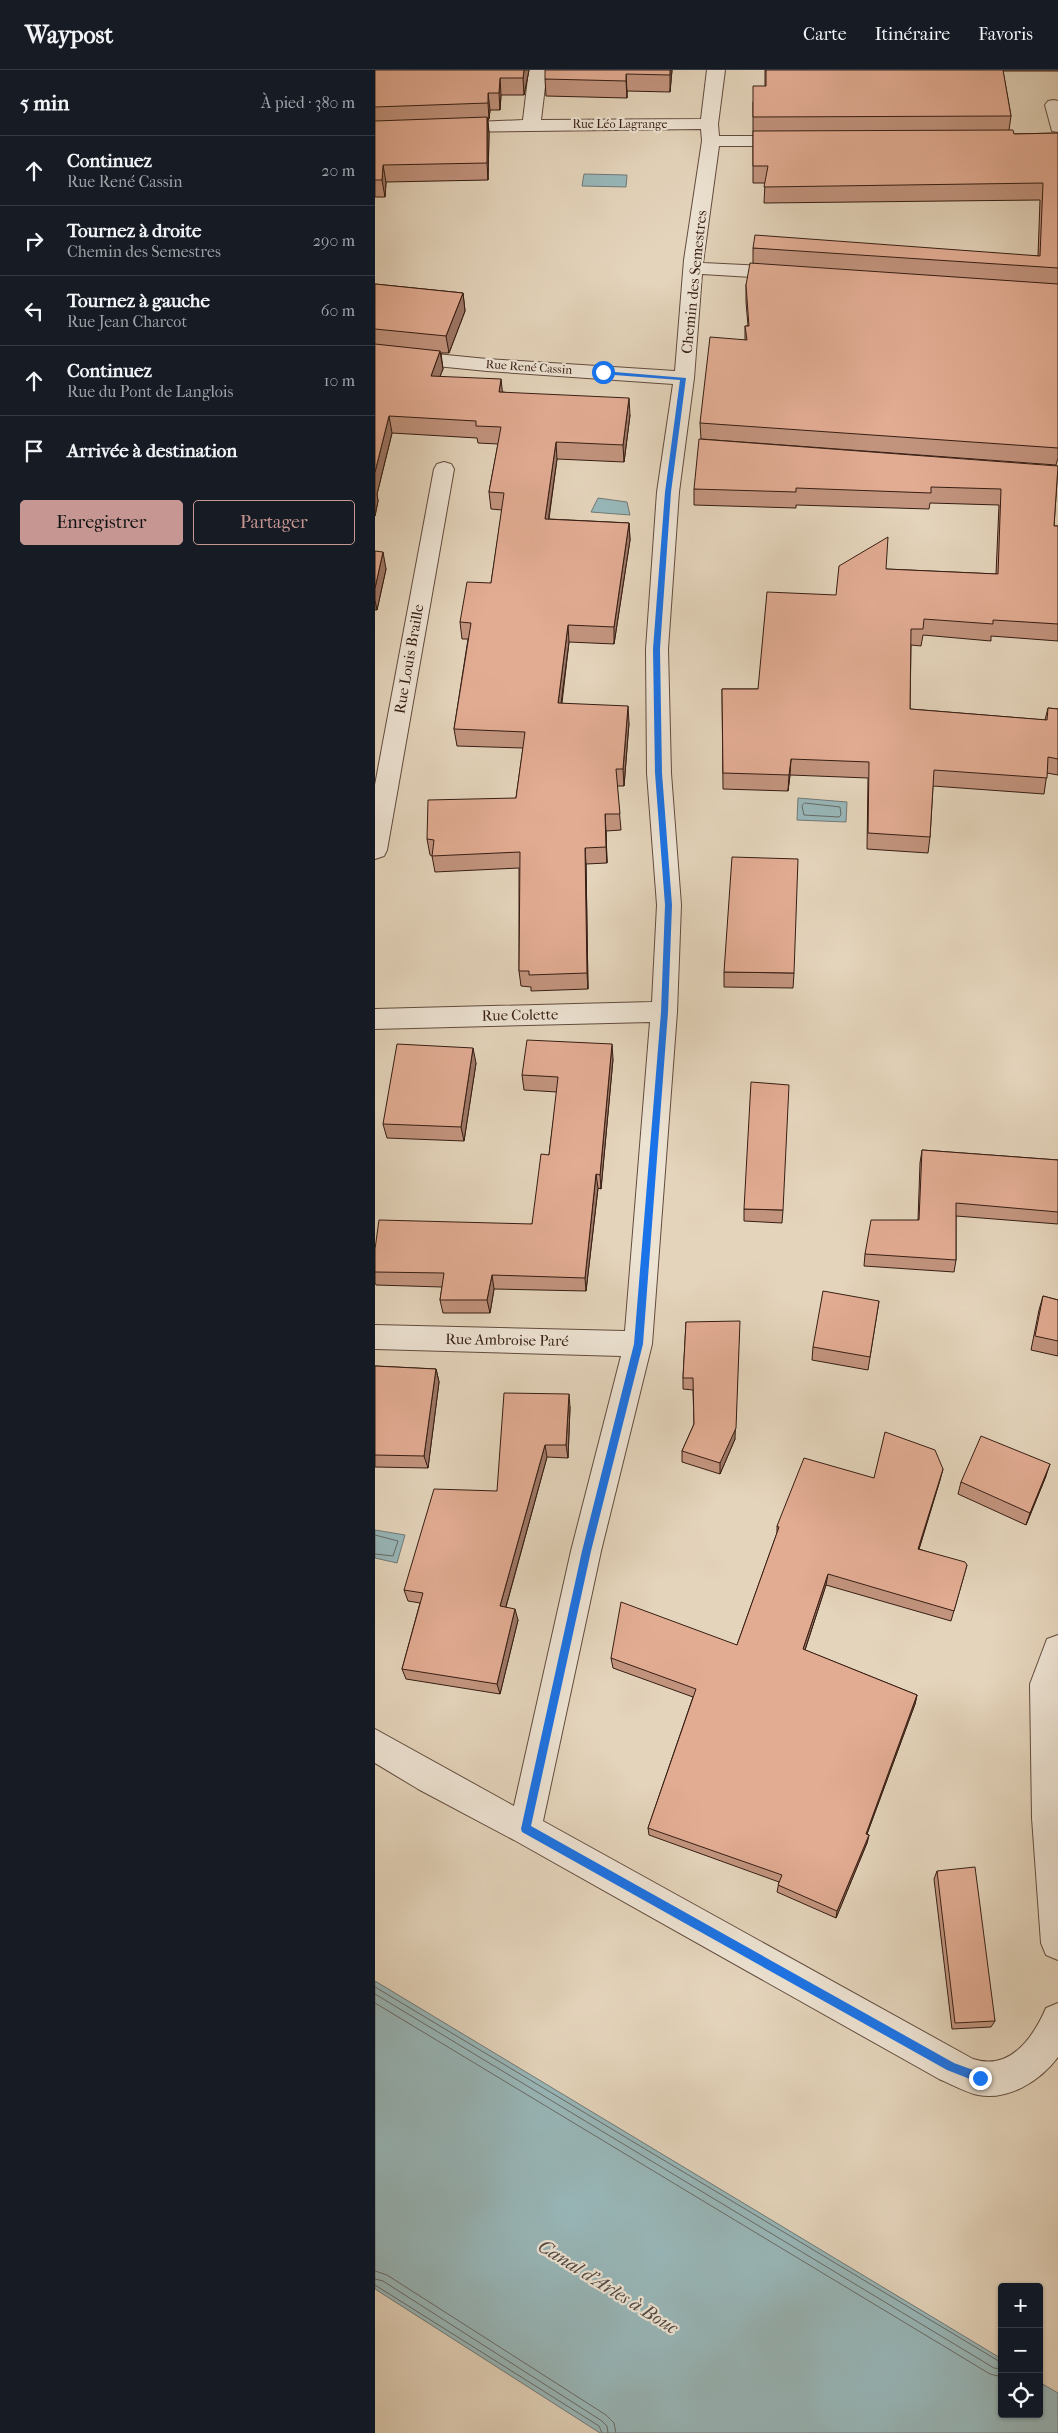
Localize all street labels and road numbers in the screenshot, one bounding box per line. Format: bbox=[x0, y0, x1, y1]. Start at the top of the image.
street label: Rue Léo Lagrange bbox=[573, 117, 668, 131]
street label: Chemin des Semestres bbox=[678, 209, 711, 355]
street label: Rue René Cassin bbox=[485, 357, 573, 377]
street label: Rue Louis Braille bbox=[390, 602, 428, 715]
street label: Rue Colette bbox=[481, 1005, 559, 1025]
street label: Rue Ambroise Paré bbox=[445, 1330, 569, 1350]

